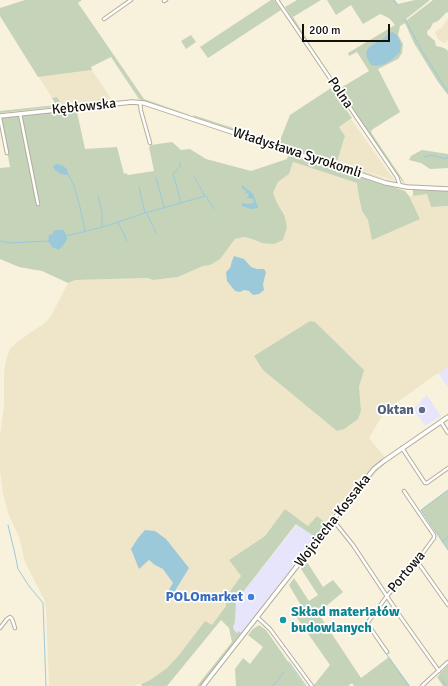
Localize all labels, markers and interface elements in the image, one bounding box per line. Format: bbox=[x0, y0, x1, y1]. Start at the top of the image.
scale bar bbox=[304, 16, 392, 42]
text: 200 m bbox=[309, 23, 341, 38]
street label: Polna bbox=[324, 74, 356, 112]
street label: Kębłowska bbox=[51, 95, 117, 119]
street label: Władysława Syrokomli bbox=[230, 124, 364, 182]
place label: Oktan bbox=[377, 402, 414, 418]
marker: Oktan bbox=[417, 405, 427, 415]
street label: Wojciecha Kossaka bbox=[291, 471, 375, 571]
street label: Portowa bbox=[385, 548, 429, 596]
place label: POLOmarket bbox=[166, 589, 243, 605]
marker: POLOmarket bbox=[246, 592, 256, 602]
place label: Skład materiałów budowlanych bbox=[291, 604, 399, 636]
marker: Skład materiałów budowlanych bbox=[278, 615, 288, 625]

